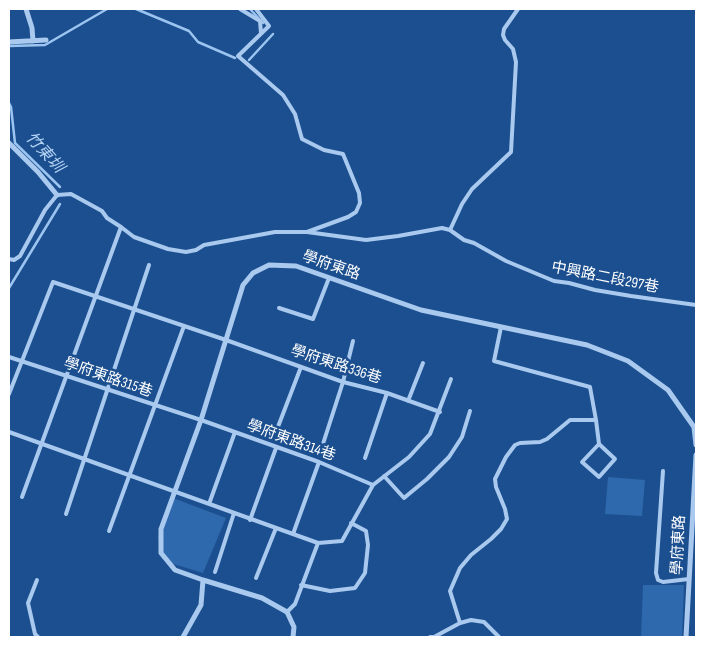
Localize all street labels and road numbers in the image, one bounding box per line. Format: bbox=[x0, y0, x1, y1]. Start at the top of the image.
street label: 學府東路 bbox=[300, 248, 362, 284]
street label: 中興路二段297巷 bbox=[550, 259, 660, 297]
street label: 學府東路336巷 bbox=[288, 342, 384, 388]
street label: 學府東路315巷 bbox=[61, 354, 155, 402]
street label: 學府東路314巷 bbox=[244, 417, 338, 465]
street label: 學府東路 bbox=[668, 515, 690, 575]

